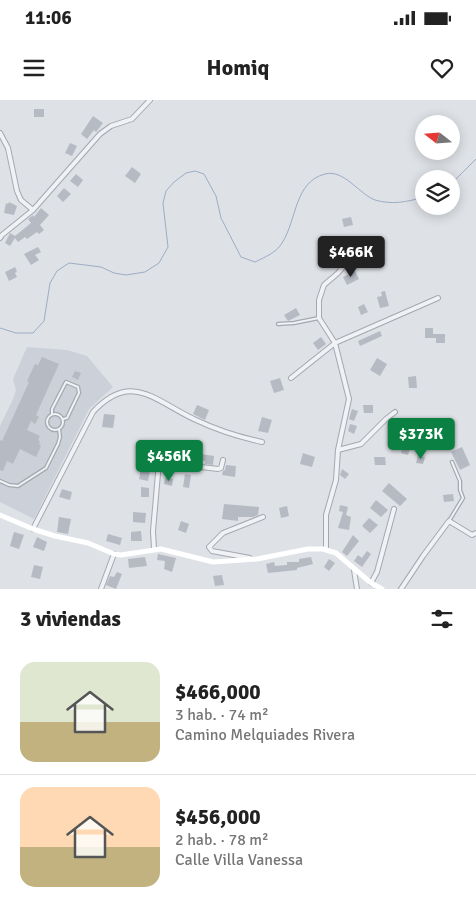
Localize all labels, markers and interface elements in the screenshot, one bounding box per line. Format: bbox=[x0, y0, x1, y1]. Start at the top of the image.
text: 11:06 bbox=[25, 6, 72, 30]
icon: menu bbox=[20, 54, 48, 82]
text: Homiq bbox=[207, 54, 269, 81]
icon: heart bbox=[428, 54, 456, 82]
north arrow bbox=[415, 115, 460, 160]
map controls bbox=[415, 115, 460, 215]
button: layers bbox=[415, 170, 460, 215]
pin: $466K bbox=[316, 236, 386, 278]
text: $466K bbox=[329, 242, 373, 262]
pin: $373K bbox=[386, 418, 456, 460]
text: $373K bbox=[399, 424, 443, 444]
pin: $456K bbox=[134, 440, 204, 482]
text: $456K bbox=[147, 446, 191, 466]
icon: filters bbox=[428, 605, 456, 633]
text: 3 viviendas bbox=[20, 606, 121, 632]
text: $466,000 bbox=[175, 679, 261, 705]
icon: home bbox=[60, 682, 120, 742]
text: 3 hab. · 74 m² bbox=[175, 705, 269, 725]
text: Camino Melquiades Rivera bbox=[175, 725, 355, 745]
text: $456,000 bbox=[175, 804, 261, 830]
icon: home bbox=[60, 807, 120, 867]
text: 2 hab. · 78 m² bbox=[175, 830, 269, 850]
text: Calle Villa Vanessa bbox=[175, 850, 303, 870]

